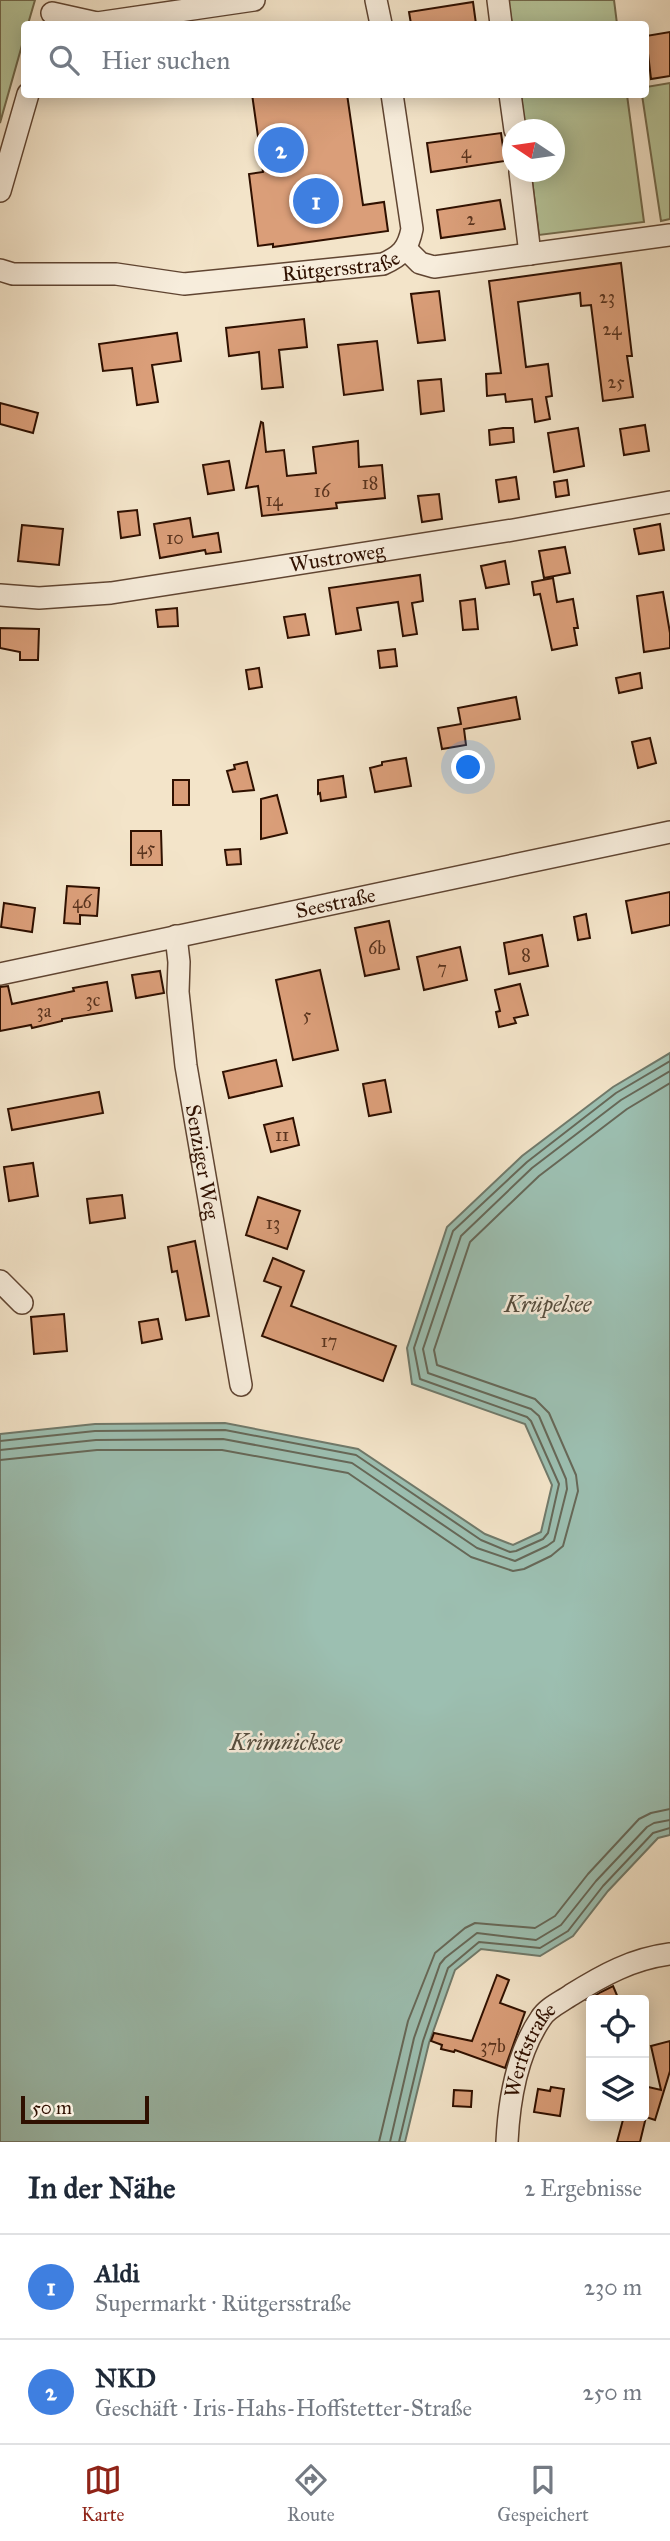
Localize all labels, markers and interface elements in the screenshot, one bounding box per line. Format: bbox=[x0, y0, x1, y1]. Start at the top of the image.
search box bbox=[21, 21, 649, 98]
icon: search bbox=[45, 41, 83, 79]
text: Hier suchen bbox=[101, 44, 230, 76]
north arrow bbox=[502, 119, 565, 182]
pin: 2 bbox=[258, 124, 304, 176]
house number: 4 bbox=[461, 141, 472, 163]
pin: 1 bbox=[293, 175, 339, 227]
house number: 2 bbox=[467, 208, 476, 230]
street label: Rütgersstraße bbox=[280, 245, 405, 287]
house number: 23 bbox=[599, 286, 615, 308]
house number: 24 bbox=[603, 318, 622, 340]
house number: 25 bbox=[607, 371, 625, 393]
house number: 18 bbox=[362, 472, 378, 494]
house number: 16 bbox=[314, 480, 331, 502]
house number: 14 bbox=[265, 489, 284, 511]
house number: 10 bbox=[166, 527, 184, 549]
street label: Wustroweg bbox=[287, 537, 387, 578]
your location bbox=[451, 750, 485, 784]
house number: 45 bbox=[137, 837, 156, 859]
street label: Seestraße bbox=[293, 882, 378, 924]
house number: 46 bbox=[72, 891, 92, 913]
house number: 6b bbox=[368, 937, 386, 959]
house number: 8 bbox=[521, 944, 531, 966]
house number: 7 bbox=[437, 957, 447, 979]
house number: 3c bbox=[86, 989, 101, 1011]
house number: 3a bbox=[37, 1000, 52, 1022]
house number: 5 bbox=[303, 1004, 312, 1026]
street label: Senziger Weg bbox=[180, 1102, 225, 1222]
house number: 11 bbox=[275, 1124, 289, 1146]
house number: 13 bbox=[266, 1212, 280, 1234]
water label: Krüpelsee bbox=[504, 1290, 592, 1319]
house number: 17 bbox=[321, 1330, 337, 1352]
water label: Krimnicksee bbox=[229, 1728, 343, 1756]
map controls bbox=[586, 1995, 649, 2121]
button: locate bbox=[586, 1995, 649, 2058]
street label: Werftstraße bbox=[499, 1996, 561, 2100]
house number: 37b bbox=[480, 2035, 506, 2057]
button: layers bbox=[586, 2058, 649, 2121]
scale bar bbox=[21, 2093, 149, 2125]
text: 50 m bbox=[32, 2096, 72, 2119]
text: In der Nähe bbox=[28, 2170, 176, 2206]
text: 2 Ergebnisse bbox=[524, 2174, 642, 2202]
text: Aldi bbox=[95, 2257, 140, 2289]
text: 1 bbox=[46, 2273, 56, 2301]
text: 230 m bbox=[584, 2273, 642, 2301]
text: Supermarkt · Rütgersstraße bbox=[95, 2289, 351, 2317]
text: NKD bbox=[95, 2362, 156, 2394]
text: 2 bbox=[45, 2378, 57, 2406]
text: 250 m bbox=[582, 2378, 642, 2406]
text: Geschäft · Iris-Hahs-Hoffstetter-Straße bbox=[95, 2394, 472, 2422]
tab: Karte bbox=[81, 2461, 125, 2526]
tab: Route bbox=[287, 2461, 335, 2526]
tab: Gespeichert bbox=[497, 2461, 589, 2526]

